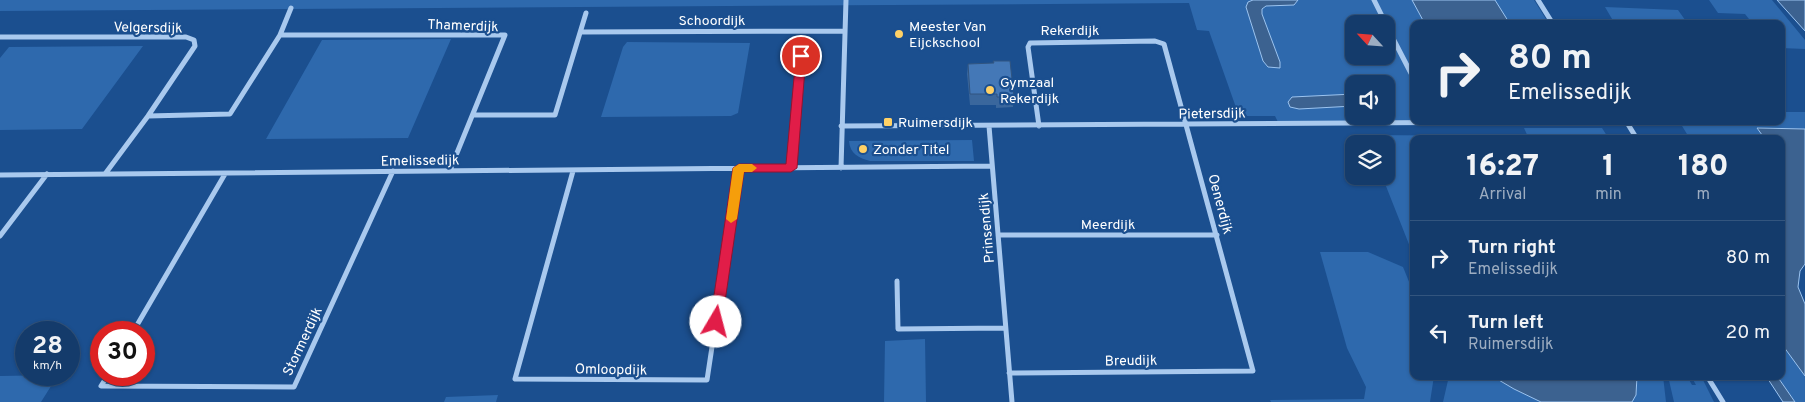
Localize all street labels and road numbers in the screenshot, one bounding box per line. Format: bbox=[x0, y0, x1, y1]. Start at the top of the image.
street label: Schoordijk bbox=[679, 13, 745, 30]
street label: Thamerdijk bbox=[427, 17, 499, 36]
street label: Velgersdijk bbox=[113, 19, 183, 38]
street label: Rekerdijk bbox=[1040, 23, 1100, 40]
street label: Pietersdijk bbox=[1178, 105, 1246, 124]
street label: Emelissedijk bbox=[381, 152, 460, 171]
street label: Oenerdijk bbox=[1203, 173, 1236, 236]
street label: Prinsendijk bbox=[976, 192, 999, 264]
street label: Meerdijk bbox=[1081, 217, 1135, 234]
street label: Stormerdijk bbox=[280, 304, 327, 379]
street label: Breudijk bbox=[1105, 353, 1157, 370]
street label: Omloopdijk bbox=[575, 361, 647, 380]

